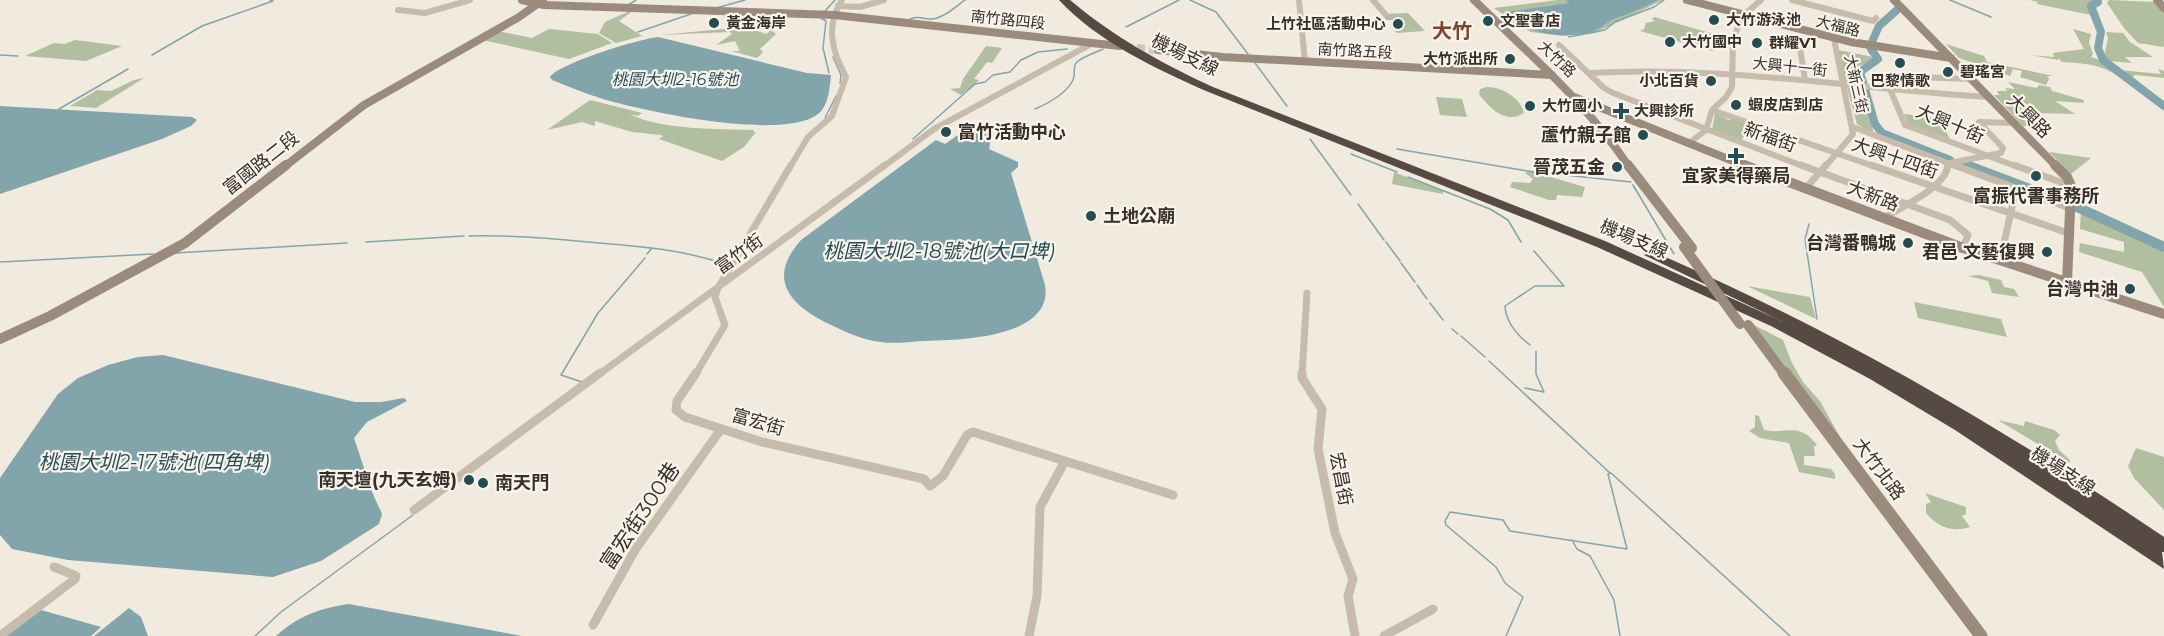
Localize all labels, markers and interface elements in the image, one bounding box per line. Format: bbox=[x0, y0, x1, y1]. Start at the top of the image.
street label: 南竹路四段 bbox=[970, 6, 1046, 33]
place label: 大竹游泳池 bbox=[1726, 10, 1801, 29]
place label: 文聖書店 bbox=[1500, 11, 1560, 30]
street label: 大福路 bbox=[1814, 11, 1862, 40]
place label: 黃金海岸 bbox=[726, 13, 786, 32]
marker: 大竹游泳池 bbox=[1707, 13, 1721, 27]
place label: 上竹社區活動中心 bbox=[1266, 14, 1386, 33]
marker: 文聖書店 bbox=[1481, 14, 1495, 28]
marker: 黃金海岸 bbox=[707, 16, 721, 30]
marker: 上竹社區活動中心 bbox=[1391, 17, 1405, 31]
district label: 大竹 bbox=[1432, 19, 1472, 43]
street label: 機場支線 bbox=[1148, 29, 1222, 81]
place label: 大竹國中 bbox=[1682, 32, 1742, 51]
place label: 群耀V1 bbox=[1769, 33, 1817, 52]
marker: 大竹國中 bbox=[1663, 35, 1677, 49]
street label: 大竹路 bbox=[1535, 36, 1580, 81]
marker: 群耀V1 bbox=[1750, 36, 1764, 50]
street label: 南竹路五段 bbox=[1317, 39, 1393, 62]
place label: 大竹派出所 bbox=[1423, 49, 1498, 68]
marker: 大竹派出所 bbox=[1503, 52, 1517, 66]
street label: 大興十一街 bbox=[1752, 53, 1828, 80]
street label: 大新三街 bbox=[1840, 53, 1872, 115]
marker: 巴黎情歌 bbox=[1893, 56, 1907, 70]
place label: 碧瑤宮 bbox=[1960, 62, 2005, 81]
marker: 碧瑤宮 bbox=[1941, 65, 1955, 79]
water label: 桃園大圳2-16號池 bbox=[612, 70, 740, 89]
place label: 小北百貨 bbox=[1639, 71, 1699, 90]
place label: 巴黎情歌 bbox=[1870, 71, 1930, 90]
marker: 小北百貨 bbox=[1704, 74, 1718, 88]
street label: 大興路 bbox=[2002, 89, 2056, 143]
place label: 蝦皮店到店 bbox=[1748, 95, 1823, 114]
place label: 大竹國小 bbox=[1542, 96, 1603, 115]
marker: 蝦皮店到店 bbox=[1729, 98, 1743, 112]
marker: 大竹國小 bbox=[1523, 99, 1537, 113]
street label: 大興十街 bbox=[1913, 100, 1987, 148]
place label: 大興診所 bbox=[1634, 101, 1694, 120]
marker: 大興診所 bbox=[1612, 102, 1630, 120]
street label: 新福街 bbox=[1741, 117, 1799, 157]
place label: 富竹活動中心 bbox=[958, 121, 1066, 143]
place label: 蘆竹親子館 bbox=[1541, 124, 1631, 146]
marker: 富竹活動中心 bbox=[939, 125, 953, 139]
street label: 富國路二段 bbox=[219, 127, 303, 199]
marker: 蘆竹親子館 bbox=[1636, 128, 1650, 142]
street label: 大興十四街 bbox=[1849, 133, 1941, 183]
marker: 宜家美得藥局 bbox=[1729, 149, 1743, 163]
place label: 晉茂五金 bbox=[1533, 156, 1605, 178]
marker: 晉茂五金 bbox=[1610, 160, 1624, 174]
place label: 宜家美得藥局 bbox=[1682, 165, 1790, 187]
marker: 富振代書事務所 bbox=[2029, 169, 2043, 183]
street label: 大新路 bbox=[1844, 176, 1902, 216]
place label: 富振代書事務所 bbox=[1973, 185, 2099, 207]
place label: 土地公廟 bbox=[1103, 205, 1175, 227]
marker: 土地公廟 bbox=[1084, 209, 1098, 223]
street label: 機場支線 bbox=[1597, 215, 1671, 263]
street label: 富竹街 bbox=[711, 229, 767, 279]
place label: 台灣番鴨城 bbox=[1806, 232, 1896, 254]
marker: 台灣番鴨城 bbox=[1901, 236, 1915, 250]
water label: 桃園大圳2-18號池(大口埤) bbox=[823, 239, 1055, 263]
place label: 君邑 文藝復興 bbox=[1922, 241, 2035, 263]
marker: 君邑 文藝復興 bbox=[2040, 245, 2054, 259]
place label: 台灣中油 bbox=[2046, 278, 2118, 300]
marker: 台灣中油 bbox=[2123, 282, 2137, 296]
street label: 富宏街 bbox=[729, 404, 787, 440]
street label: 大竹北路 bbox=[1849, 434, 1909, 504]
street label: 機場支線 bbox=[2027, 442, 2099, 500]
water label: 桃園大圳2-17號池(四角埤) bbox=[39, 450, 269, 474]
street label: 宏昌街 bbox=[1325, 450, 1357, 508]
street label: 富宏街300巷 bbox=[595, 457, 685, 574]
place label: 南天壇(九天玄姆) bbox=[318, 469, 457, 491]
place label: 南天門 bbox=[495, 472, 549, 494]
marker: 南天壇(九天玄姆) bbox=[462, 473, 476, 487]
marker: 南天門 bbox=[476, 476, 490, 490]

